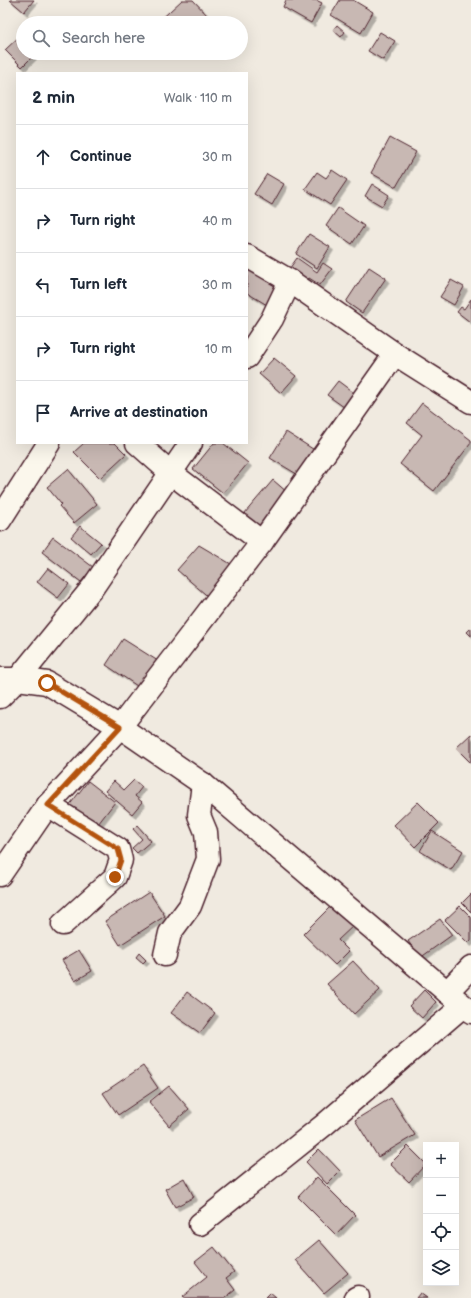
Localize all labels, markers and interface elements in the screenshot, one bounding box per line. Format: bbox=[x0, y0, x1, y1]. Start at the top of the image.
search box bbox=[16, 16, 248, 60]
icon: search bbox=[30, 27, 52, 49]
text: Search here bbox=[62, 29, 145, 48]
text: 2 min bbox=[32, 88, 75, 108]
text: Walk · 110 m bbox=[164, 90, 232, 106]
icon: ahead bbox=[32, 146, 54, 168]
text: Continue bbox=[70, 147, 132, 166]
text: 30 m bbox=[202, 149, 232, 165]
icon: right bbox=[32, 210, 54, 232]
text: Turn right bbox=[70, 211, 135, 230]
text: 40 m bbox=[202, 213, 232, 229]
icon: left bbox=[32, 274, 54, 296]
text: Turn left bbox=[70, 275, 127, 294]
text: 30 m bbox=[202, 277, 232, 293]
icon: right bbox=[32, 338, 54, 360]
text: Turn right bbox=[70, 339, 135, 358]
text: 10 m bbox=[205, 341, 232, 357]
icon: arrive bbox=[32, 402, 54, 424]
text: Arrive at destination bbox=[70, 403, 208, 422]
route start bbox=[38, 674, 56, 692]
route end bbox=[106, 868, 124, 886]
map controls bbox=[423, 1142, 459, 1286]
button: + bbox=[423, 1142, 459, 1178]
button: − bbox=[423, 1178, 459, 1214]
button: locate bbox=[423, 1214, 459, 1250]
button: layers bbox=[423, 1250, 459, 1286]

